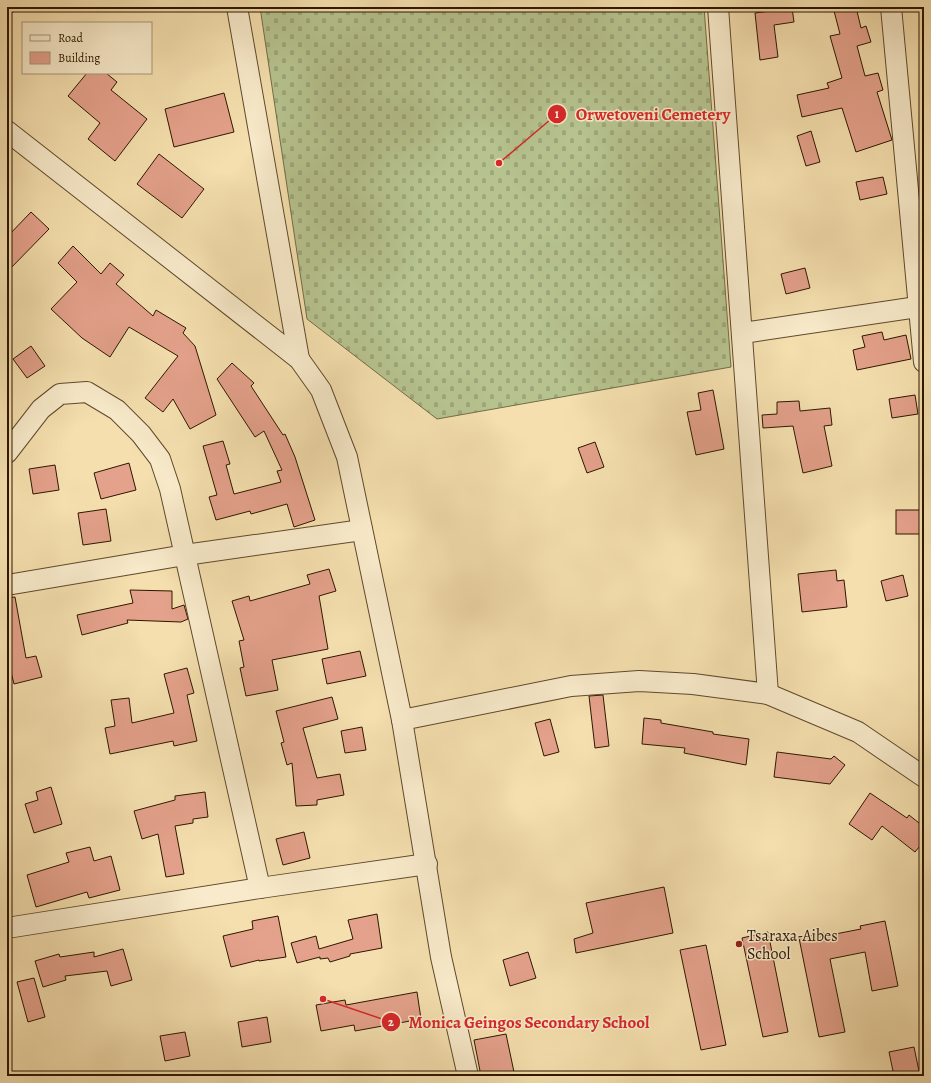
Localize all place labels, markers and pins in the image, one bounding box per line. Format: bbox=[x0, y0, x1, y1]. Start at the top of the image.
callout: Orwetoveni Cemetery bbox=[547, 100, 738, 129]
place label: Tsaraxa-Aibes School bbox=[747, 925, 838, 965]
marker: Tsaraxa-Aibes School bbox=[734, 939, 744, 949]
callout: Monica Geingos Secondary School bbox=[381, 1008, 658, 1037]

